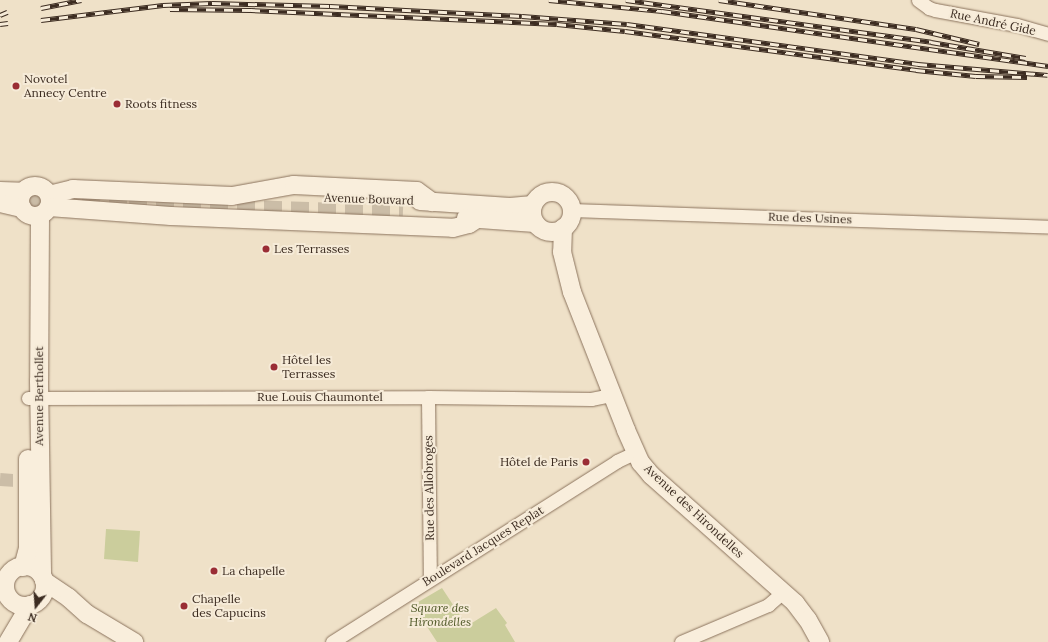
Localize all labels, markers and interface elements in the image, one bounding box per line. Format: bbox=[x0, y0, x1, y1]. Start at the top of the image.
street label: Rue André Gide bbox=[949, 6, 1037, 38]
place label: Novotel Annecy Centre bbox=[24, 72, 107, 100]
marker: Novotel Annecy Centre bbox=[11, 81, 21, 91]
place label: Roots fitness bbox=[125, 97, 197, 111]
marker: Roots fitness bbox=[112, 99, 122, 109]
street label: Avenue Bouvard bbox=[324, 190, 414, 208]
street label: Rue des Usines bbox=[768, 209, 852, 227]
place label: Les Terrasses bbox=[274, 242, 349, 256]
marker: Les Terrasses bbox=[261, 244, 271, 254]
street label: Avenue Berthollet bbox=[32, 346, 46, 446]
place label: Hôtel les Terrasses bbox=[282, 353, 335, 381]
marker: Hôtel les Terrasses bbox=[269, 362, 279, 372]
street label: Rue Louis Chaumontel bbox=[257, 390, 383, 404]
street label: Rue des Allobroges bbox=[421, 435, 437, 541]
place label: Hôtel de Paris bbox=[500, 455, 578, 469]
marker: Hôtel de Paris bbox=[581, 457, 591, 467]
street label: Avenue des Hirondelles bbox=[641, 461, 747, 561]
street label: Boulevard Jacques Replat bbox=[420, 503, 546, 589]
place label: La chapelle bbox=[222, 564, 285, 578]
marker: La chapelle bbox=[209, 566, 219, 576]
north arrow bbox=[16, 586, 56, 626]
place label: Chapelle des Capucins bbox=[192, 592, 266, 620]
marker: Chapelle des Capucins bbox=[179, 601, 189, 611]
park label: Square des Hirondelles bbox=[409, 601, 471, 629]
text: N bbox=[26, 610, 39, 625]

